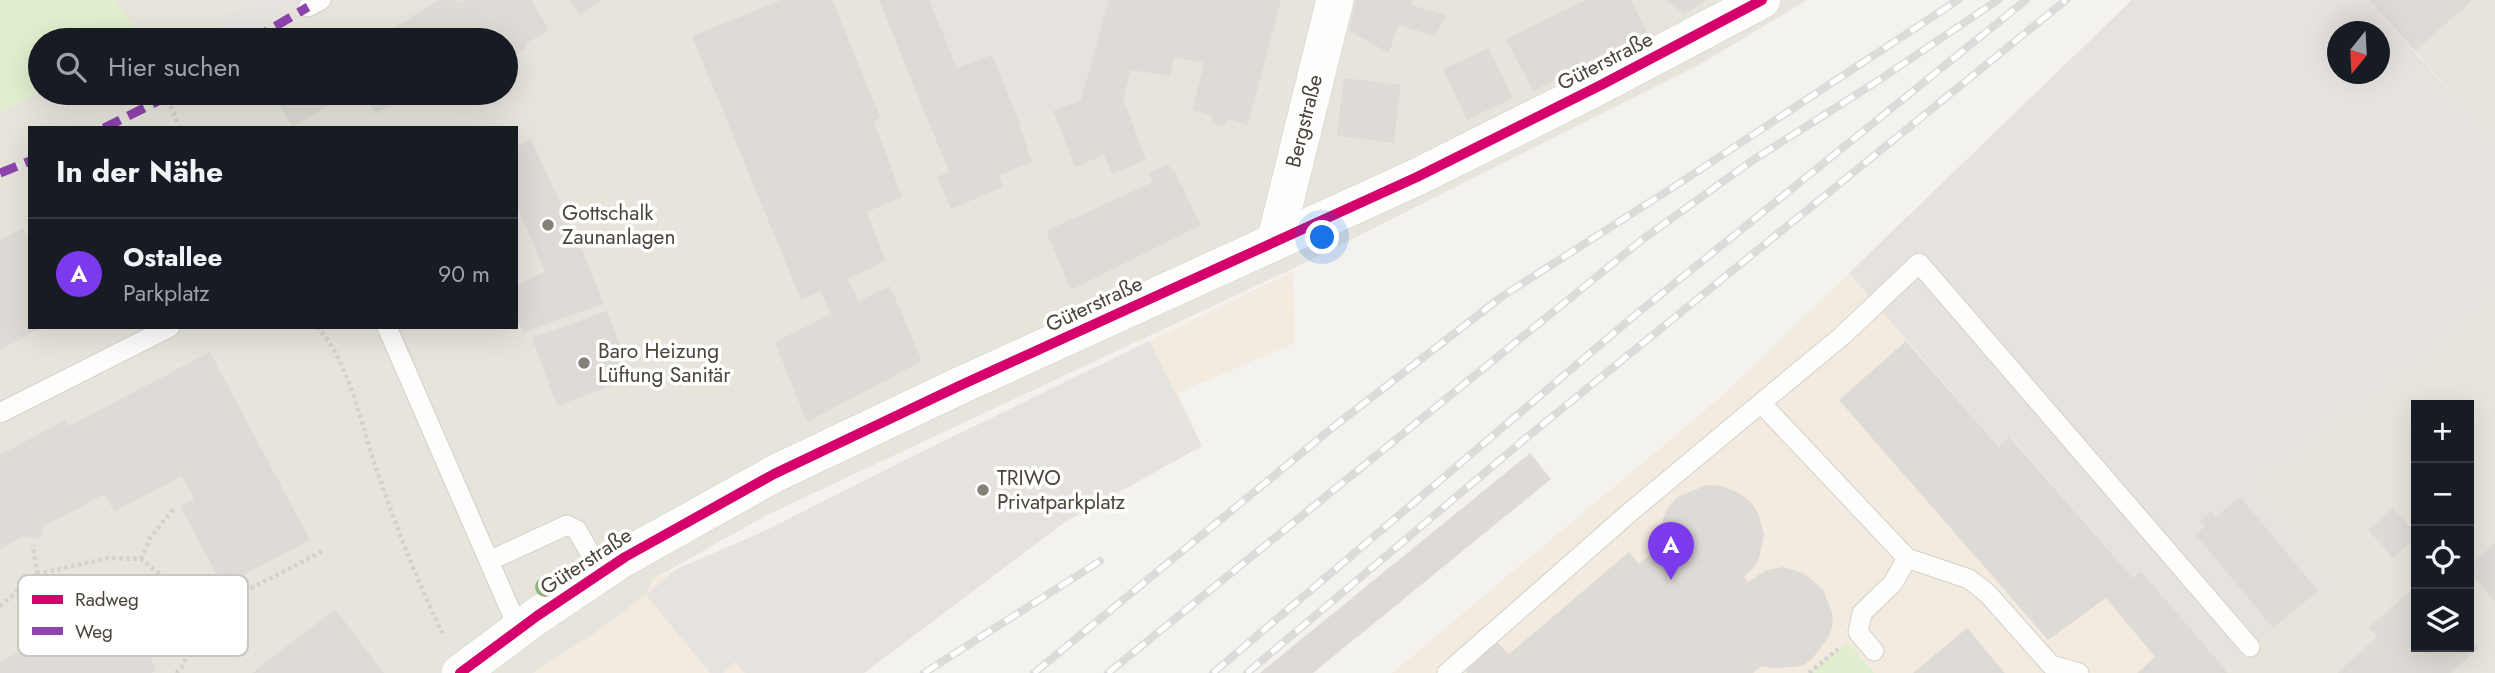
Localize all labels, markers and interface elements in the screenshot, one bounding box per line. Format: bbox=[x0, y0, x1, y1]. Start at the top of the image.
north arrow bbox=[2327, 21, 2390, 84]
street label: Güterstraße bbox=[1552, 24, 1658, 98]
search box bbox=[28, 28, 518, 105]
icon: search bbox=[52, 48, 90, 86]
text: Hier suchen bbox=[108, 48, 241, 86]
street label: Bergstraße bbox=[1278, 71, 1330, 171]
text: In der Nähe bbox=[56, 150, 223, 193]
place label: Gottschalk Zaunanlagen bbox=[562, 198, 675, 252]
marker: Gottschalk Zaunanlagen bbox=[540, 217, 556, 233]
your location bbox=[1305, 220, 1339, 254]
text: Ostallee bbox=[123, 238, 222, 276]
text: A bbox=[71, 257, 87, 291]
text: 90 m bbox=[438, 257, 490, 291]
street label: Güterstraße bbox=[1041, 268, 1148, 340]
text: Parkplatz bbox=[123, 276, 210, 310]
place label: Baro Heizung Lüftung Sanitär bbox=[598, 336, 731, 390]
marker: Baro Heizung Lüftung Sanitär bbox=[576, 355, 592, 371]
map controls bbox=[2411, 400, 2474, 652]
button: + bbox=[2411, 400, 2474, 463]
place label: TRIWO Privatparkplatz bbox=[997, 463, 1126, 517]
button: − bbox=[2411, 463, 2474, 526]
marker: TRIWO Privatparkplatz bbox=[975, 482, 991, 498]
street label: Güterstraße bbox=[534, 520, 638, 602]
pin: A bbox=[1648, 522, 1694, 580]
button: locate bbox=[2411, 526, 2474, 589]
legend bbox=[18, 575, 248, 656]
text: Radweg bbox=[75, 586, 139, 613]
button: layers bbox=[2411, 589, 2474, 652]
text: Weg bbox=[75, 618, 113, 645]

